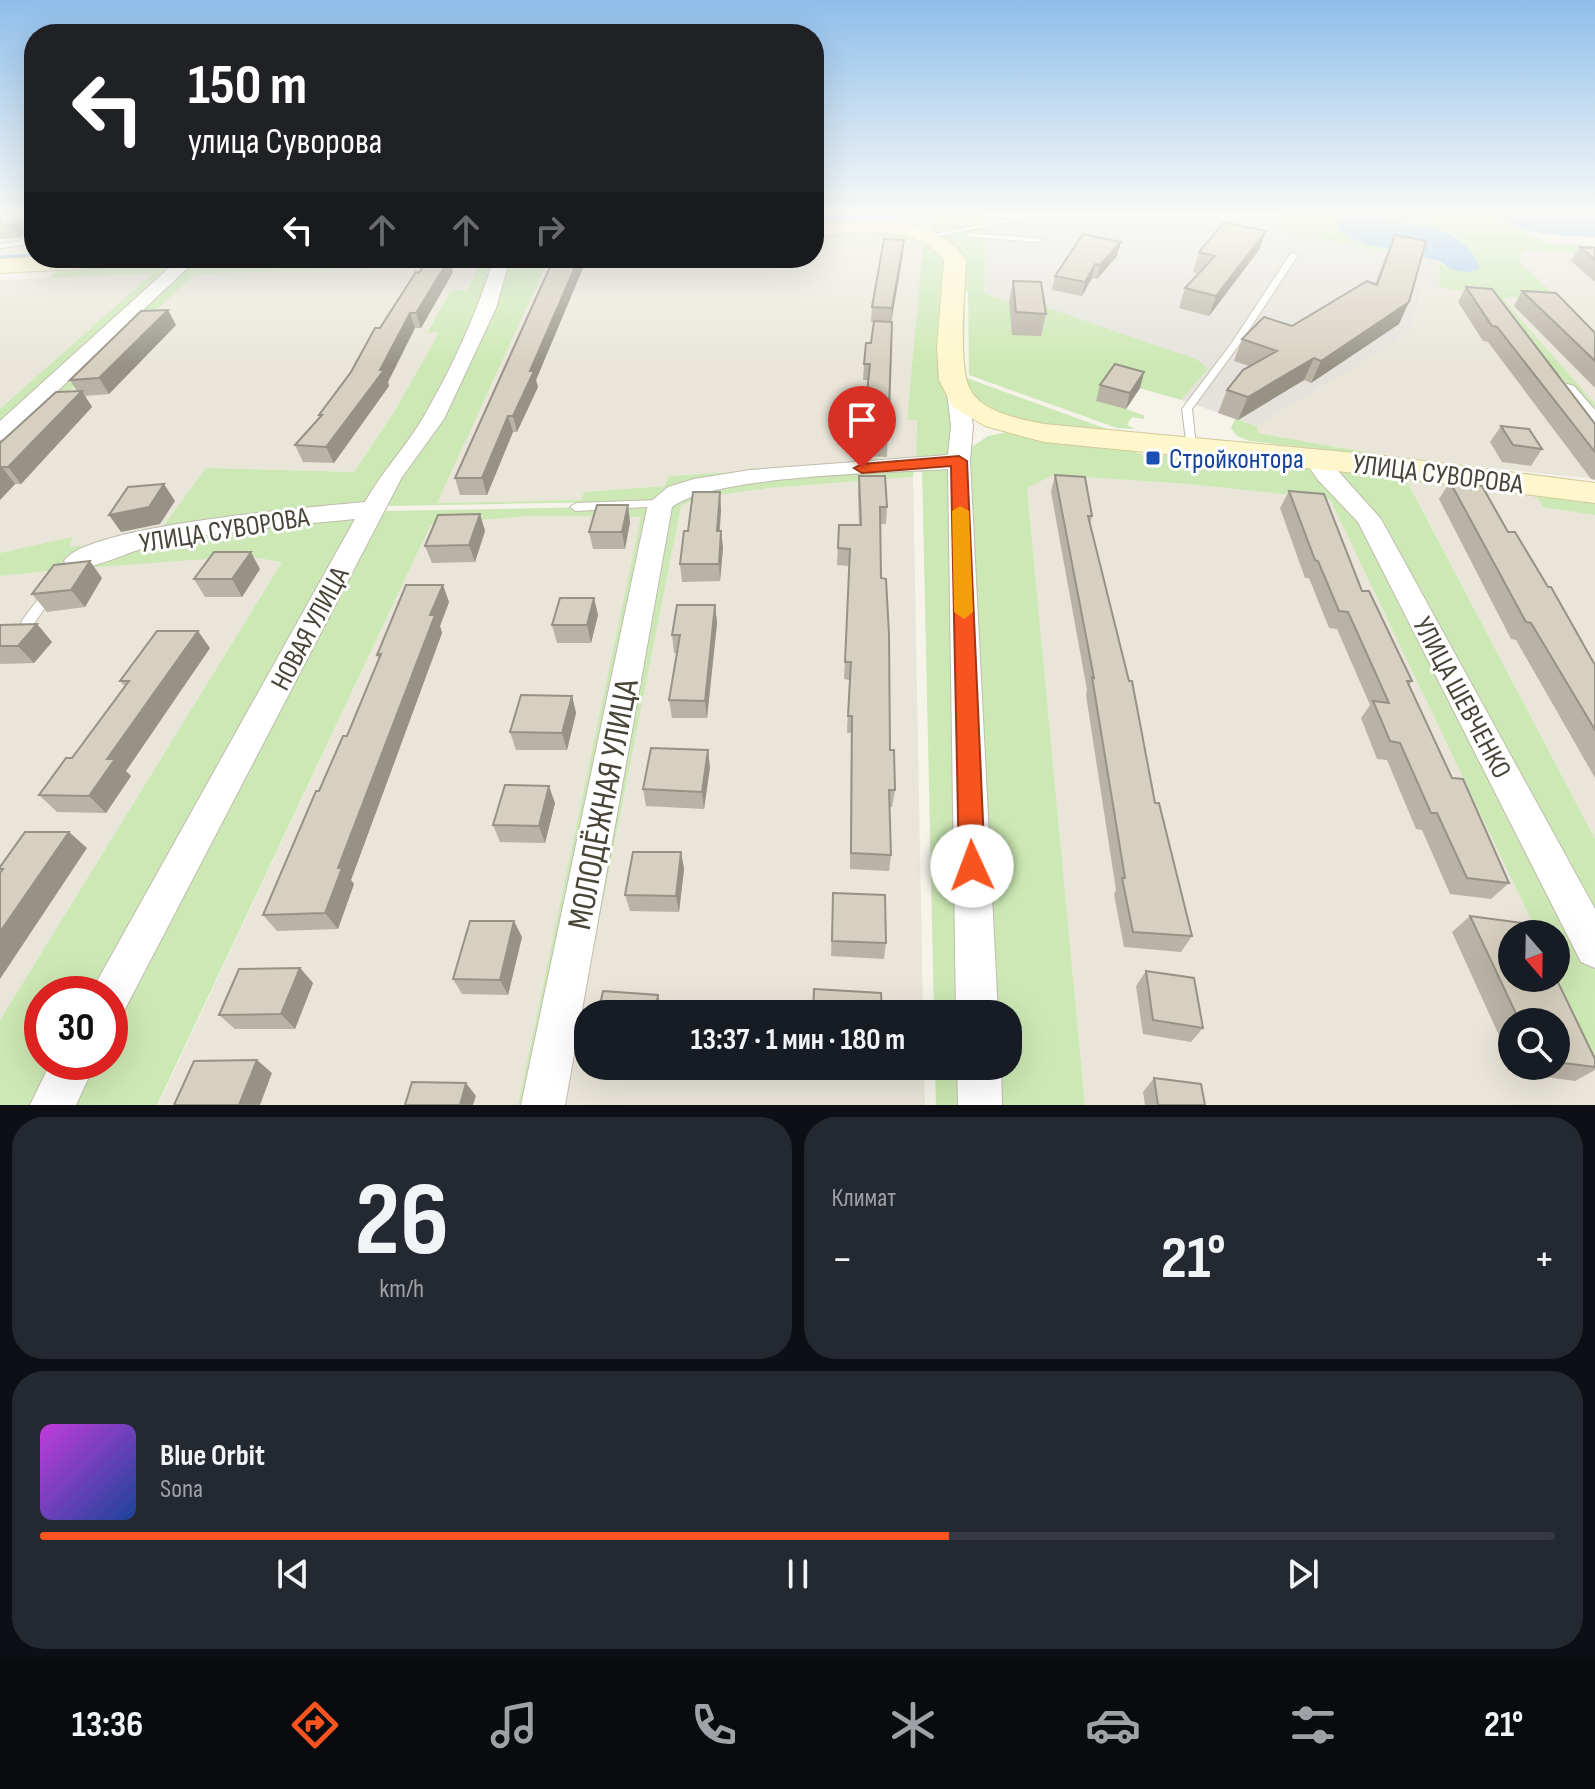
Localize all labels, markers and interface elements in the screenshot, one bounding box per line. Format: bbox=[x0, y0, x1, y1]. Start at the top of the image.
text: 150 m bbox=[188, 53, 307, 120]
icon: left bbox=[56, 56, 160, 160]
text: улица Суворова bbox=[188, 121, 382, 164]
icon: left bbox=[276, 208, 320, 252]
icon: ahead bbox=[360, 208, 404, 252]
icon: ahead bbox=[444, 208, 488, 252]
icon: right bbox=[528, 208, 572, 252]
pin bbox=[828, 386, 896, 468]
icon: arrive bbox=[840, 398, 884, 442]
place label: Стройконтора bbox=[1169, 443, 1304, 476]
street label: УЛИЦА СУВОРОВА bbox=[1351, 448, 1526, 501]
marker: Стройконтора bbox=[1144, 449, 1162, 467]
street label: УЛИЦА СУВОРОВА bbox=[137, 501, 312, 560]
street label: НОВАЯ УЛИЦА bbox=[264, 561, 357, 696]
street label: УЛИЦА ШЕВЧЕНКО bbox=[1405, 611, 1518, 784]
street label: МОЛОДЁЖНАЯ УЛИЦА bbox=[559, 675, 648, 933]
position arrow bbox=[930, 824, 1014, 908]
north arrow bbox=[1498, 920, 1570, 992]
map controls bbox=[1498, 920, 1570, 1080]
speed limit sign: 30 bbox=[24, 976, 128, 1080]
button: search bbox=[1498, 1008, 1570, 1080]
text: 13:37 · 1 мин · 180 m bbox=[691, 1022, 905, 1058]
text: 26 bbox=[354, 1159, 449, 1284]
text: Климат bbox=[832, 1183, 896, 1214]
text: 21° bbox=[1161, 1223, 1226, 1295]
text: − bbox=[832, 1233, 853, 1286]
text: + bbox=[1533, 1233, 1555, 1286]
text: km/h bbox=[379, 1274, 424, 1305]
text: Blue Orbit bbox=[160, 1438, 265, 1474]
text: Sona bbox=[160, 1474, 203, 1505]
icon: previous bbox=[271, 1552, 315, 1596]
icon: pause bbox=[776, 1552, 820, 1596]
icon: next bbox=[1281, 1552, 1325, 1596]
icon: directions bbox=[287, 1697, 343, 1753]
icon: music bbox=[486, 1697, 542, 1753]
icon: phone bbox=[686, 1697, 742, 1753]
icon: climate bbox=[885, 1697, 941, 1753]
icon: car bbox=[1085, 1697, 1141, 1753]
icon: filters bbox=[1285, 1697, 1341, 1753]
text: 13:36 bbox=[72, 1704, 143, 1747]
text: 21° bbox=[1484, 1704, 1523, 1747]

